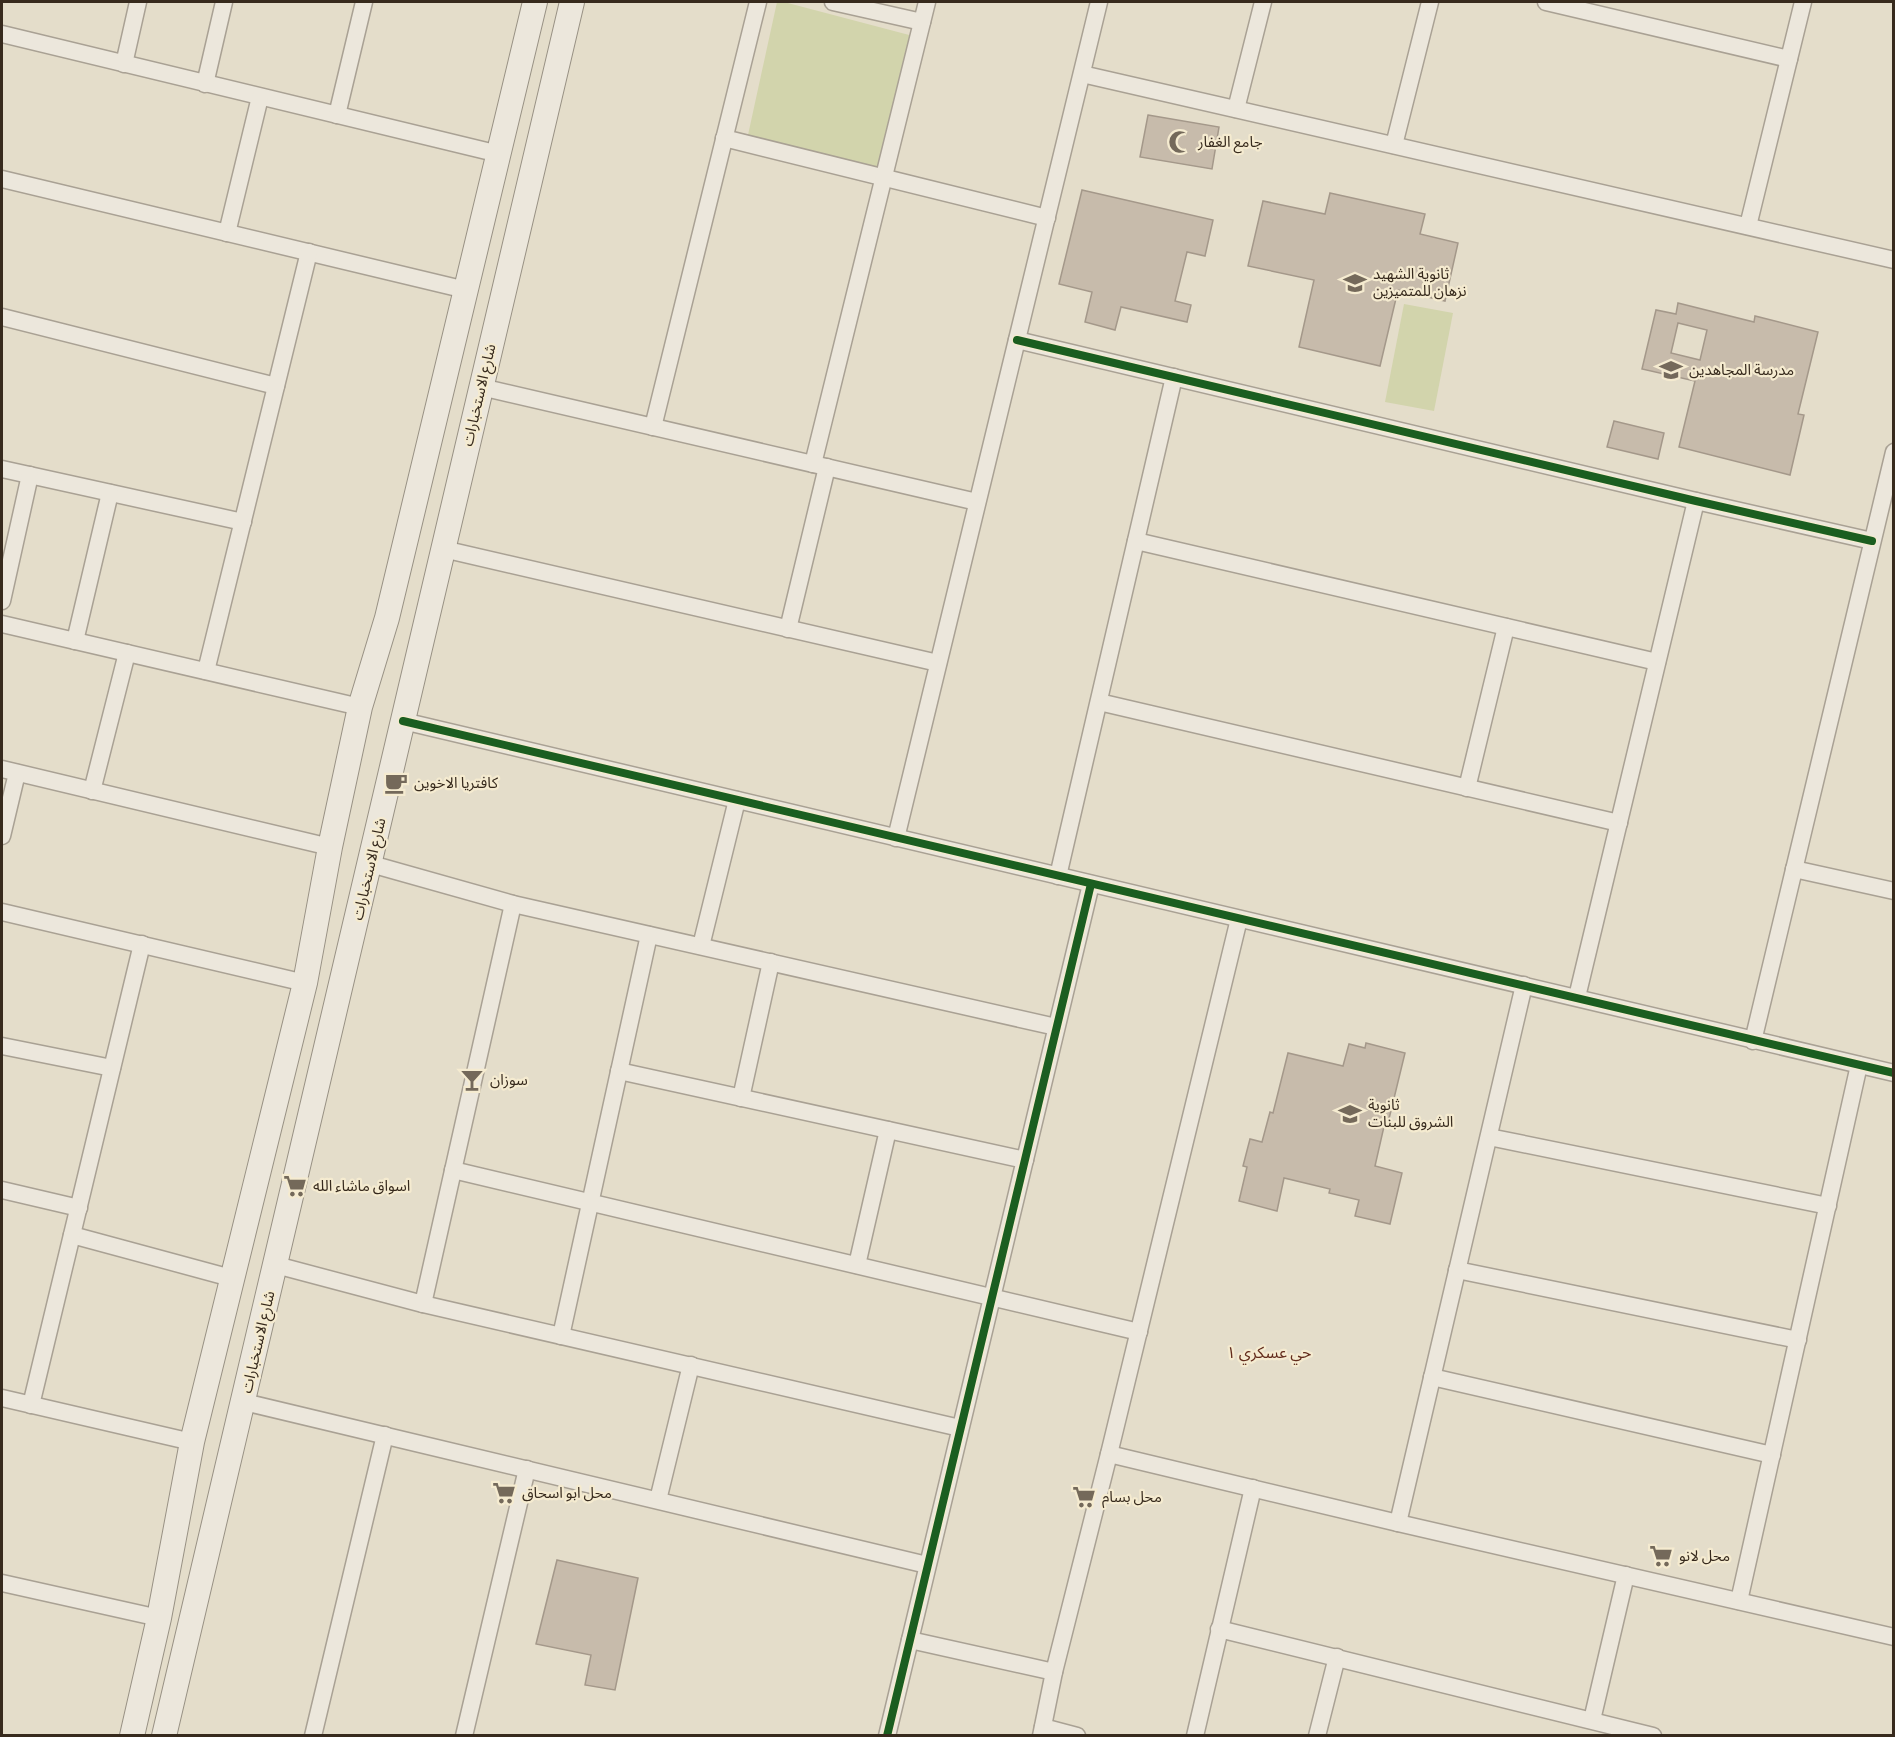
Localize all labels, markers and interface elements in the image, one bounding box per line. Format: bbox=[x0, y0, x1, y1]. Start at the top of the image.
mosque icon: جامع الغفار bbox=[1167, 129, 1193, 155]
place label: جامع الغفار bbox=[1197, 129, 1263, 154]
place label: ثانوية الشهيد نزهان للمتميزين bbox=[1373, 261, 1466, 301]
school or university icon: ثانوية الشهيد نزهان للمتميزين bbox=[1342, 270, 1368, 296]
street label: شارع الاستخبارات bbox=[455, 341, 503, 449]
school or university icon: مدرسة المجاهدين bbox=[1658, 357, 1684, 383]
place label: مدرسة المجاهدين bbox=[1689, 357, 1794, 380]
cafe icon: كافتريا الاخوين bbox=[383, 770, 409, 796]
place label: كافتريا الاخوين bbox=[414, 770, 499, 793]
street label: شارع الاستخبارات bbox=[345, 815, 393, 923]
bar icon: سوزان bbox=[459, 1067, 485, 1093]
place label: سوزان bbox=[490, 1067, 528, 1090]
place label: ثانوية الشروق للبنات bbox=[1368, 1092, 1453, 1132]
school or university icon: ثانوية الشروق للبنات bbox=[1337, 1101, 1363, 1127]
supermarket icon: اسواق ماشاء الله bbox=[282, 1173, 308, 1199]
place label: اسواق ماشاء الله bbox=[313, 1173, 410, 1196]
street label: شارع الاستخبارات bbox=[234, 1288, 282, 1396]
district label: حي عسكري ١ bbox=[1226, 1339, 1312, 1365]
supermarket icon: محل ابو اسحاق bbox=[491, 1480, 517, 1506]
place label: محل ابو اسحاق bbox=[522, 1480, 612, 1503]
supermarket icon: محل بسام bbox=[1071, 1484, 1097, 1510]
place label: محل بسام bbox=[1102, 1484, 1162, 1508]
supermarket icon: محل لانو bbox=[1648, 1543, 1674, 1569]
place label: محل لانو bbox=[1679, 1543, 1730, 1566]

